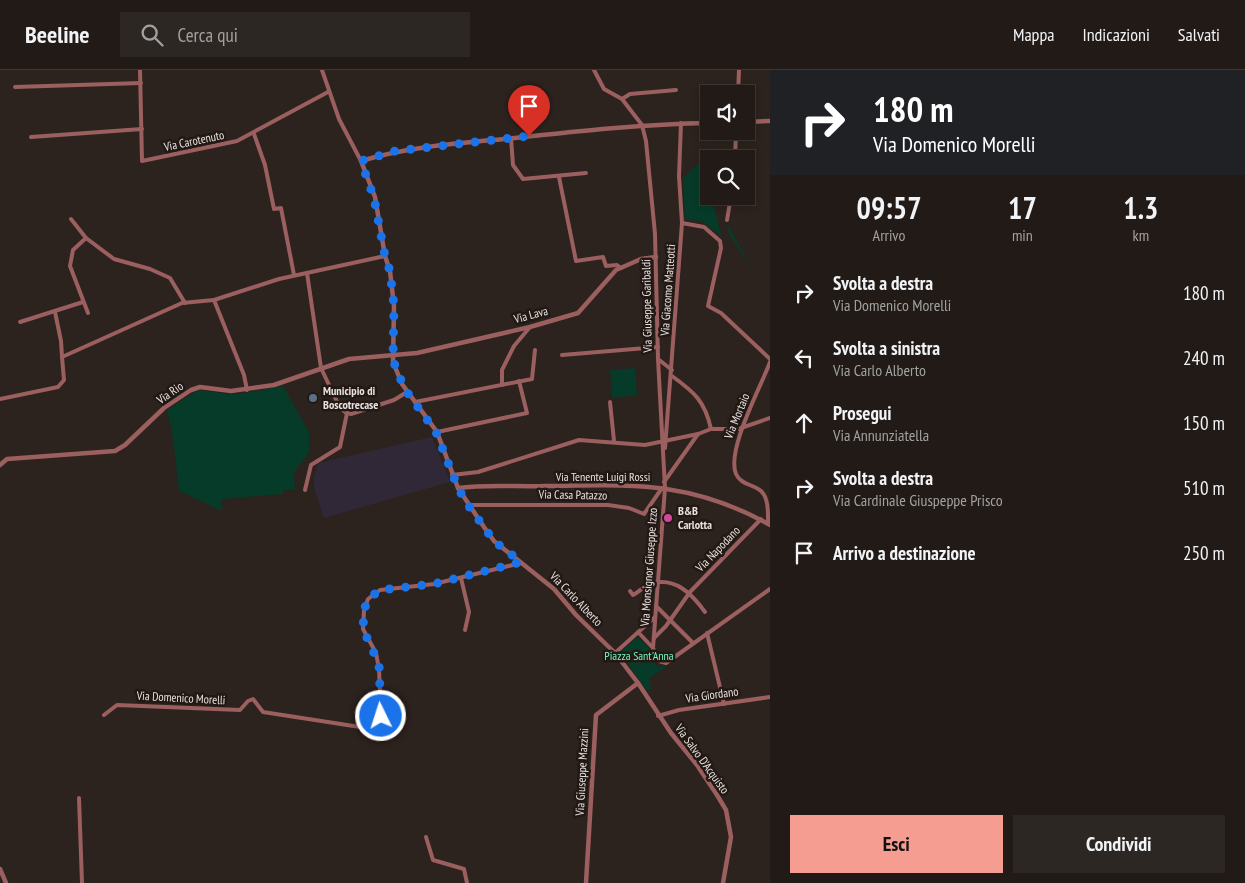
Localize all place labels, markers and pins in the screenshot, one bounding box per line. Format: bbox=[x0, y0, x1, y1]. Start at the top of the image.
pin bbox=[508, 85, 550, 136]
place label: Municipio di Boscotrecase bbox=[323, 383, 378, 412]
marker: Municipio di Boscotrecase bbox=[307, 392, 319, 404]
place label: B&B Carlotta bbox=[678, 503, 712, 532]
marker: B&B Carlotta bbox=[662, 512, 674, 524]

